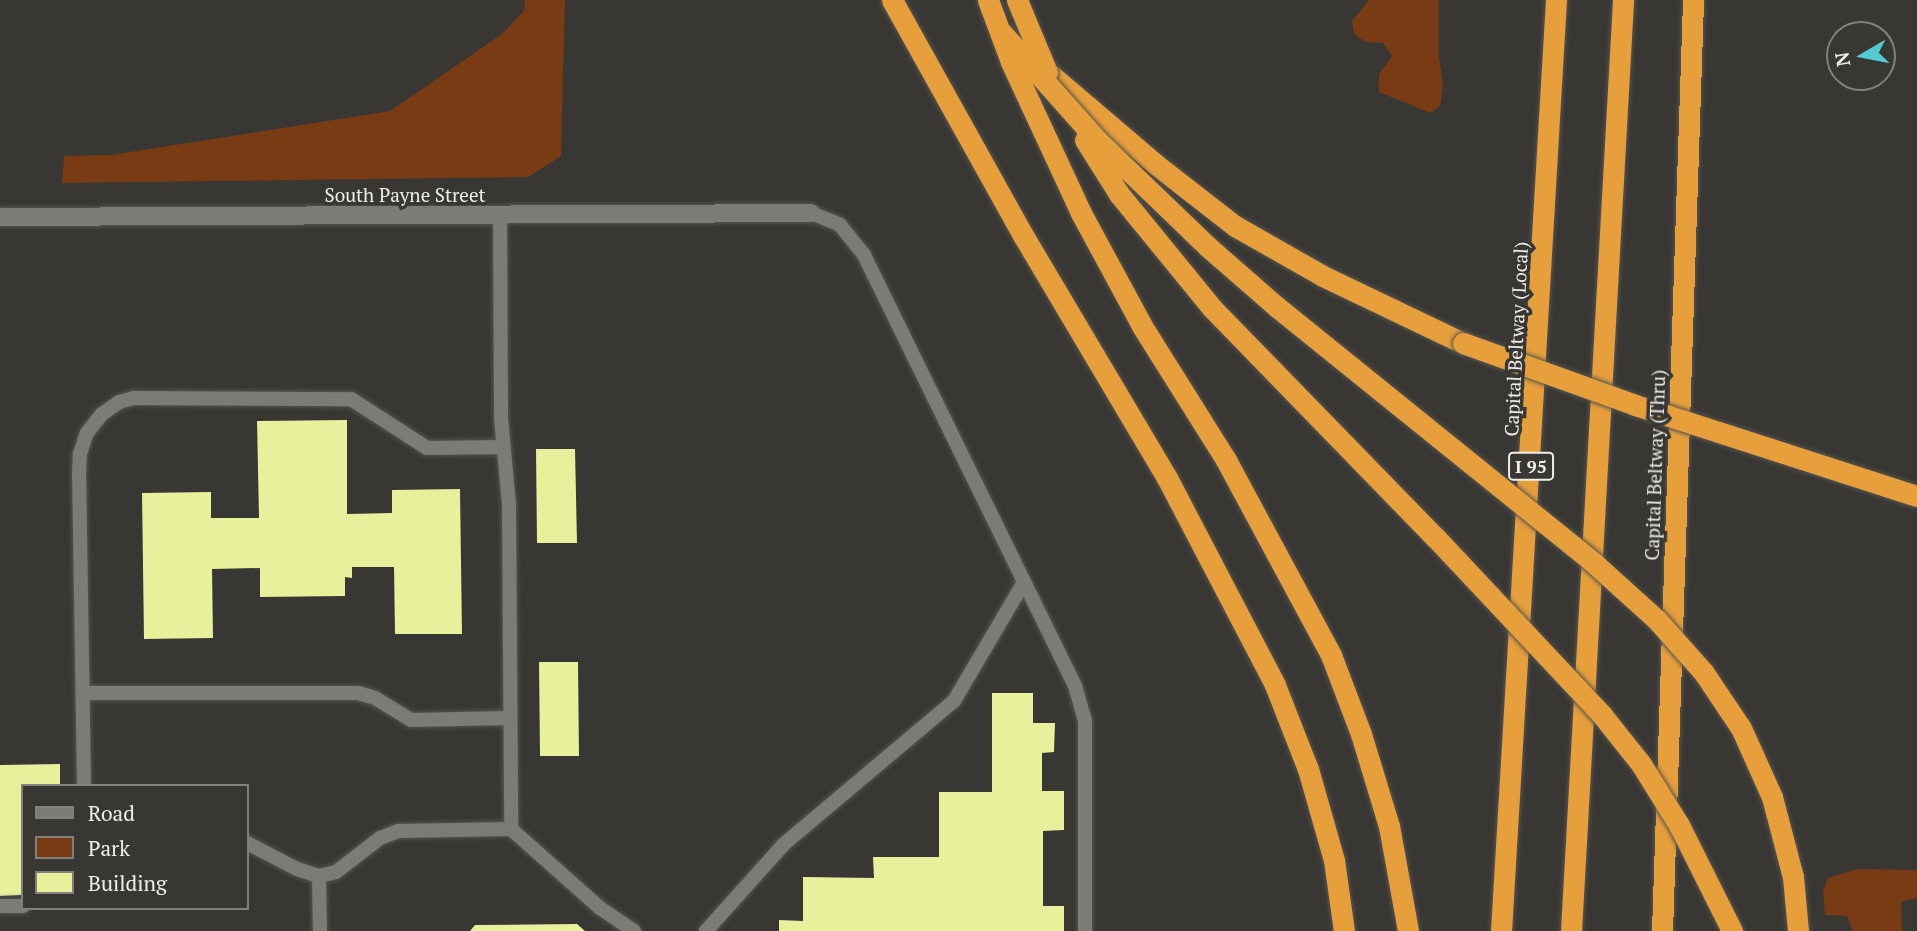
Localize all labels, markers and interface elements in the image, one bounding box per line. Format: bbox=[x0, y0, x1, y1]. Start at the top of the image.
north arrow bbox=[1826, 21, 1896, 91]
text: N bbox=[1828, 50, 1855, 69]
street label: South Payne Street bbox=[324, 184, 486, 206]
street label: Capital Beltway (Local) bbox=[1500, 241, 1532, 437]
street label: Capital Beltway (Thru) bbox=[1640, 369, 1670, 561]
road number: I 95 bbox=[1506, 452, 1556, 480]
legend bbox=[21, 784, 248, 910]
text: Road bbox=[88, 799, 135, 827]
text: Park bbox=[88, 834, 130, 862]
text: Building bbox=[88, 869, 167, 897]

